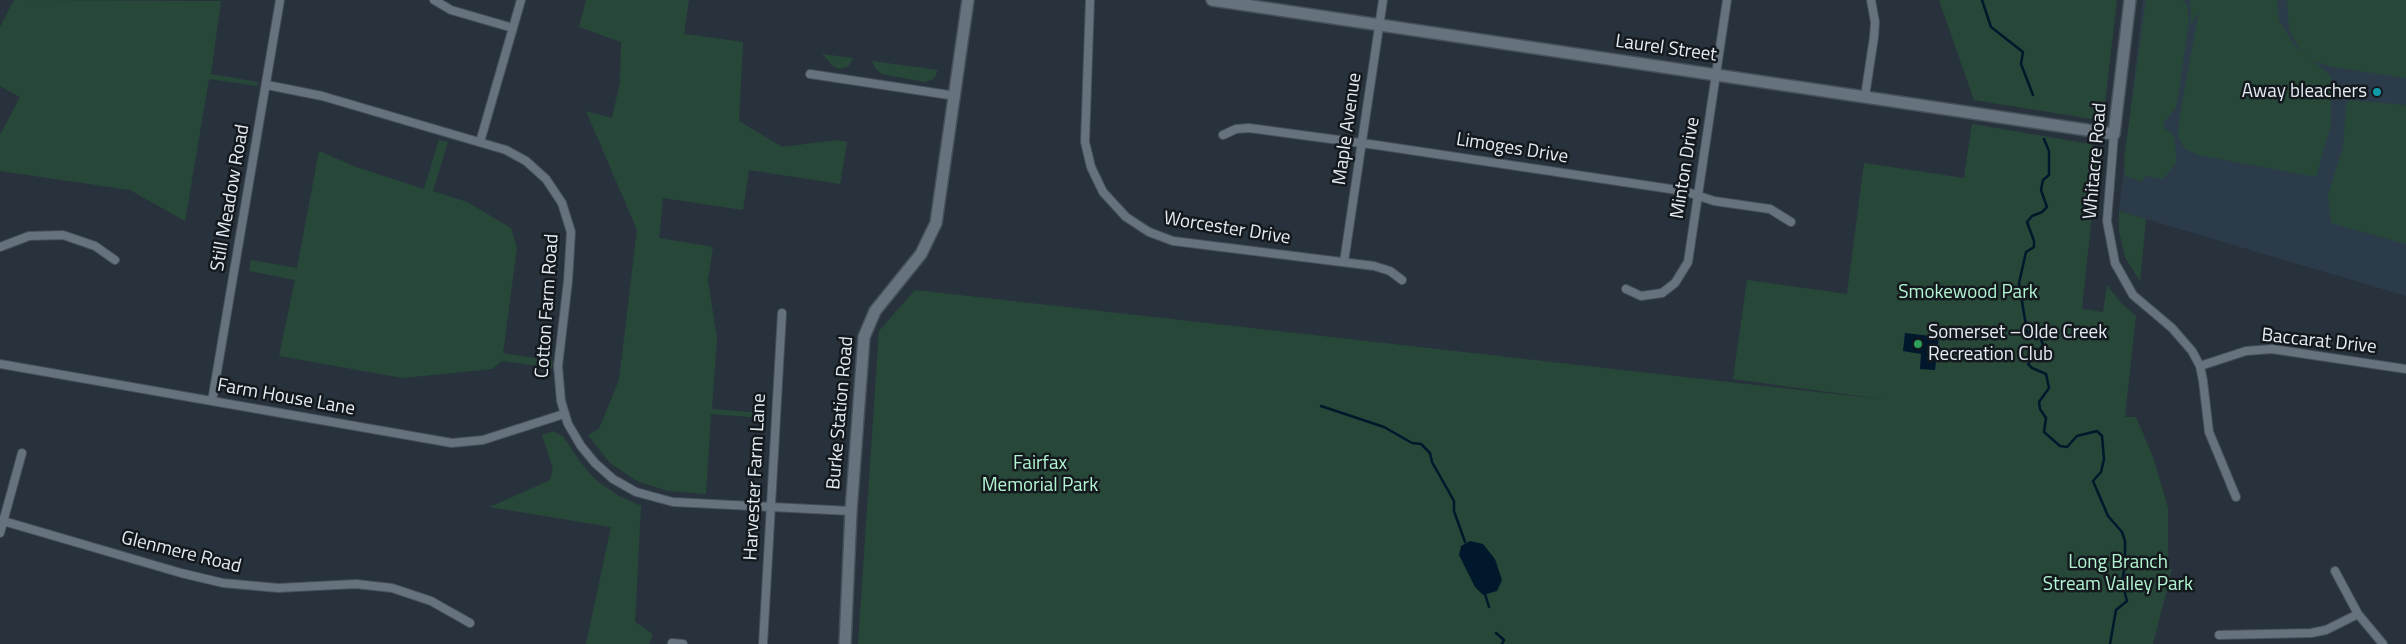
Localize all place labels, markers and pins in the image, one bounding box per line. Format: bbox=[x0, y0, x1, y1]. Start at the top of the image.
place label: Away bleachers bbox=[2242, 81, 2367, 103]
marker: Away bleachers bbox=[2371, 86, 2383, 98]
place label: Somerset –Olde Creek Recreation Club bbox=[1928, 322, 2107, 366]
marker: Somerset –Olde Creek Recreation Club bbox=[1912, 338, 1924, 350]

